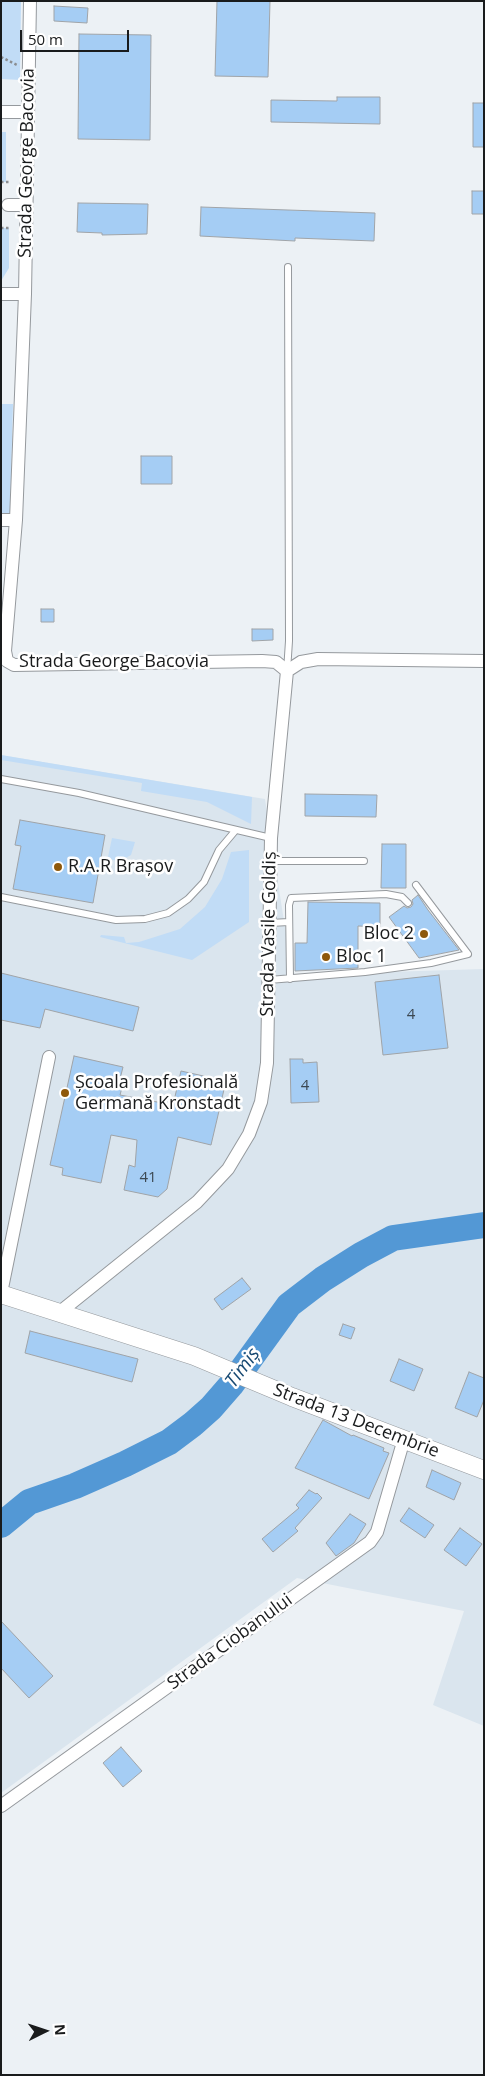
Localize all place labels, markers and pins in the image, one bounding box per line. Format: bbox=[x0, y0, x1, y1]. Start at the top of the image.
place label: R.A.R Brașov bbox=[68, 856, 173, 878]
marker: R.A.R Brașov bbox=[52, 861, 64, 873]
place label: Bloc 2 bbox=[363, 923, 414, 945]
marker: Bloc 2 bbox=[418, 928, 430, 940]
place label: Bloc 1 bbox=[336, 946, 387, 968]
marker: Bloc 1 bbox=[320, 951, 332, 963]
place label: Școala Profesională Germană Kronstadt bbox=[75, 1072, 241, 1114]
marker: Școala Profesională Germană Kronstadt bbox=[59, 1087, 71, 1099]

